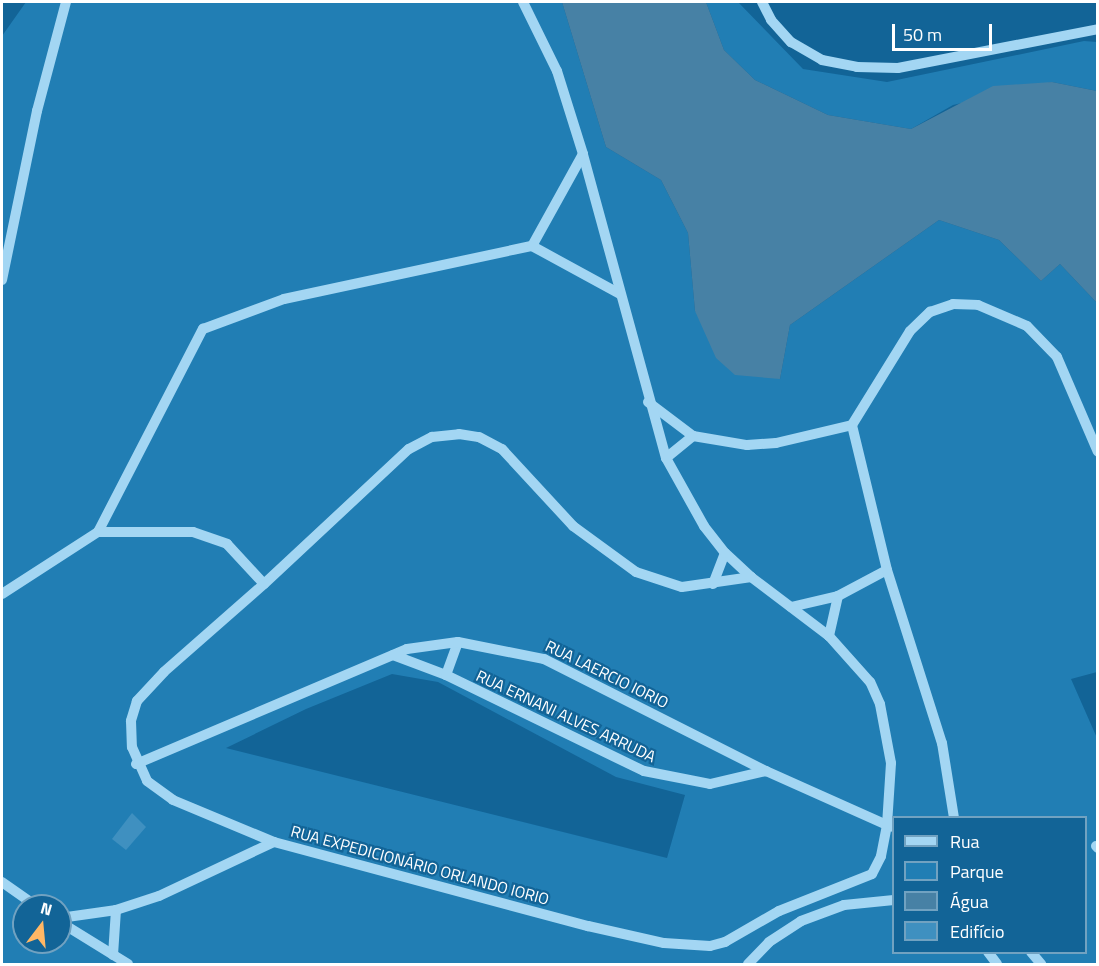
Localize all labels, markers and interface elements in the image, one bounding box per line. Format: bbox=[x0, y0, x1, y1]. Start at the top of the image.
scale bar bbox=[895, 12, 996, 50]
text: 50 m bbox=[903, 21, 942, 48]
street label: RUA LAERCIO IORIO bbox=[542, 636, 672, 712]
street label: RUA ERNANI ALVES ARRUDA bbox=[473, 666, 659, 766]
legend bbox=[892, 816, 1087, 954]
street label: RUA EXPEDICIONÁRIO ORLANDO IORIO bbox=[289, 821, 551, 909]
text: Rua bbox=[950, 828, 980, 855]
text: Parque bbox=[950, 858, 1004, 885]
text: Água bbox=[950, 888, 988, 915]
north arrow bbox=[12, 894, 72, 954]
text: N bbox=[38, 896, 55, 922]
text: Edifício bbox=[950, 918, 1004, 945]

